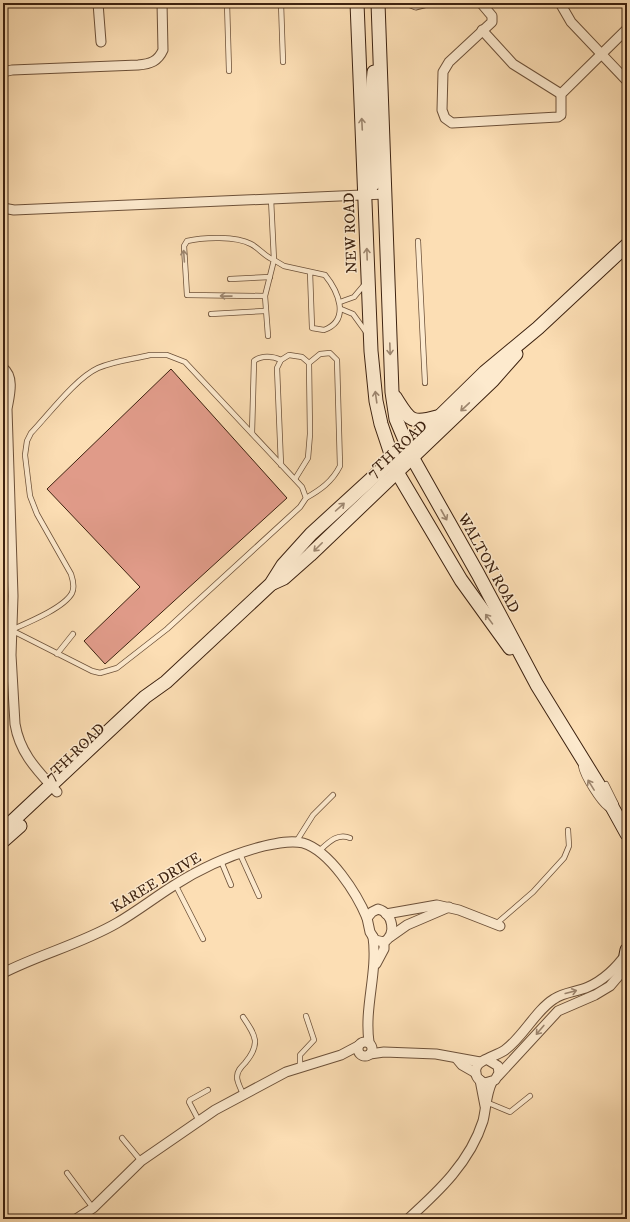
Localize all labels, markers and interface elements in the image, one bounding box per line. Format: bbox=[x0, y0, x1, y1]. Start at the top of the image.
one-way arrow bbox=[358, 118, 366, 131]
street label: NEW ROAD bbox=[340, 192, 361, 274]
one-way arrow bbox=[363, 248, 371, 261]
one-way arrow bbox=[181, 250, 188, 263]
one-way arrow bbox=[220, 292, 233, 300]
one-way arrow bbox=[387, 342, 394, 355]
one-way arrow bbox=[372, 391, 380, 404]
one-way arrow bbox=[460, 402, 470, 412]
street label: 7TH ROAD bbox=[363, 416, 432, 482]
one-way arrow bbox=[335, 503, 345, 512]
one-way arrow bbox=[441, 509, 449, 521]
street label: WALTON ROAD bbox=[453, 509, 524, 616]
one-way arrow bbox=[313, 542, 322, 552]
one-way arrow bbox=[485, 614, 493, 625]
street label: 7TH ROAD bbox=[41, 719, 109, 786]
one-way arrow bbox=[587, 780, 595, 791]
street label: KAREE DRIVE bbox=[108, 848, 205, 917]
one-way arrow bbox=[564, 988, 577, 995]
one-way arrow bbox=[535, 1025, 544, 1036]

